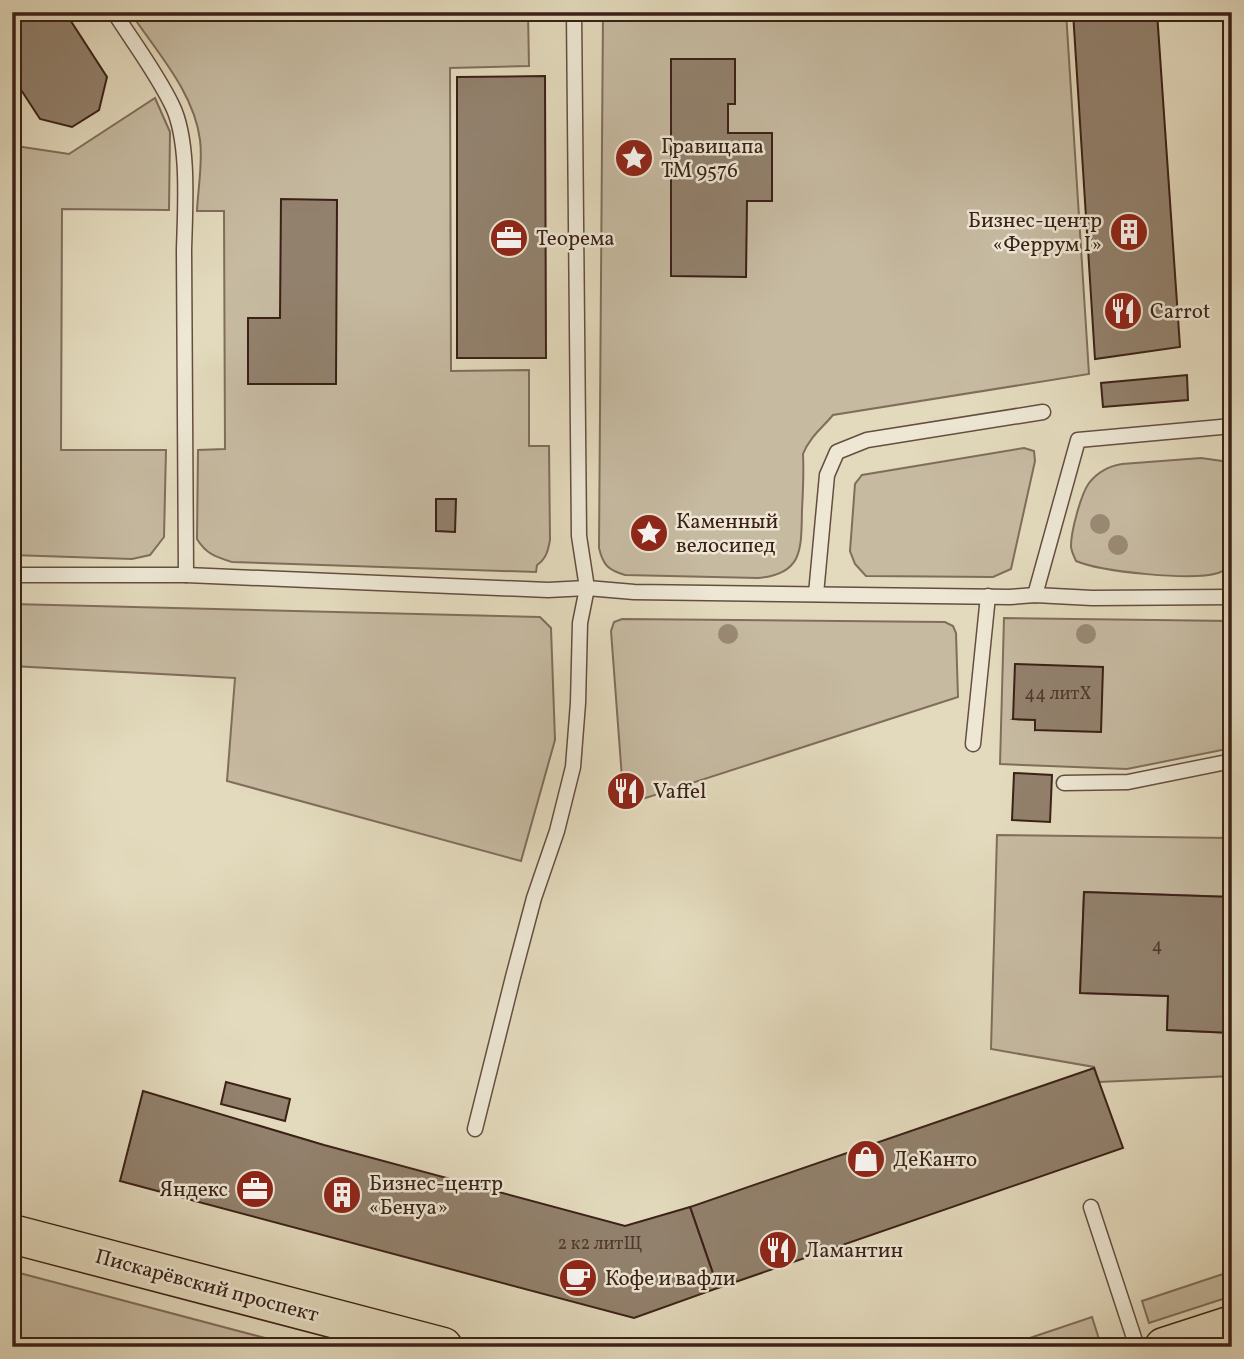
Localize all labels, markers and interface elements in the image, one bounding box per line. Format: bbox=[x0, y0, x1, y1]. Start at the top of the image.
place label: Гравицапа ТМ 9576 bbox=[661, 133, 764, 186]
place icon: Гравицапа ТМ 9576 bbox=[613, 137, 655, 179]
place label: Бизнес-центр «Феррум I» bbox=[968, 207, 1102, 260]
building icon: Бизнес-центр «Феррум I» bbox=[1108, 211, 1150, 253]
office icon: Теорема bbox=[488, 217, 530, 259]
place label: Теорема bbox=[536, 225, 615, 254]
restaurant icon: Carrot bbox=[1102, 290, 1144, 332]
place label: Carrot bbox=[1150, 298, 1210, 327]
place label: Каменный велосипед bbox=[676, 508, 778, 561]
place icon: Каменный велосипед bbox=[628, 512, 670, 554]
house number: 44 литХ bbox=[1025, 682, 1091, 707]
restaurant icon: Vaffel bbox=[605, 770, 647, 812]
place label: Vaffel bbox=[653, 778, 706, 807]
house number: 4 bbox=[1152, 934, 1162, 959]
shop icon: ДеКанто bbox=[845, 1138, 887, 1180]
place label: ДеКанто bbox=[893, 1146, 977, 1175]
office icon: Яндекс bbox=[234, 1168, 276, 1210]
place label: Бизнес-центр «Бенуа» bbox=[369, 1170, 503, 1223]
building icon: Бизнес-центр «Бенуа» bbox=[321, 1174, 363, 1216]
place label: Яндекс bbox=[160, 1176, 228, 1205]
restaurant icon: Ламантин bbox=[757, 1229, 799, 1271]
house number: 2 к2 литЩ bbox=[558, 1232, 642, 1257]
place label: Ламантин bbox=[805, 1237, 903, 1266]
street label: Пискарёвский проспект bbox=[92, 1243, 322, 1330]
cafe icon: Кофе и вафли bbox=[557, 1257, 599, 1299]
place label: Кофе и вафли bbox=[605, 1265, 736, 1294]

